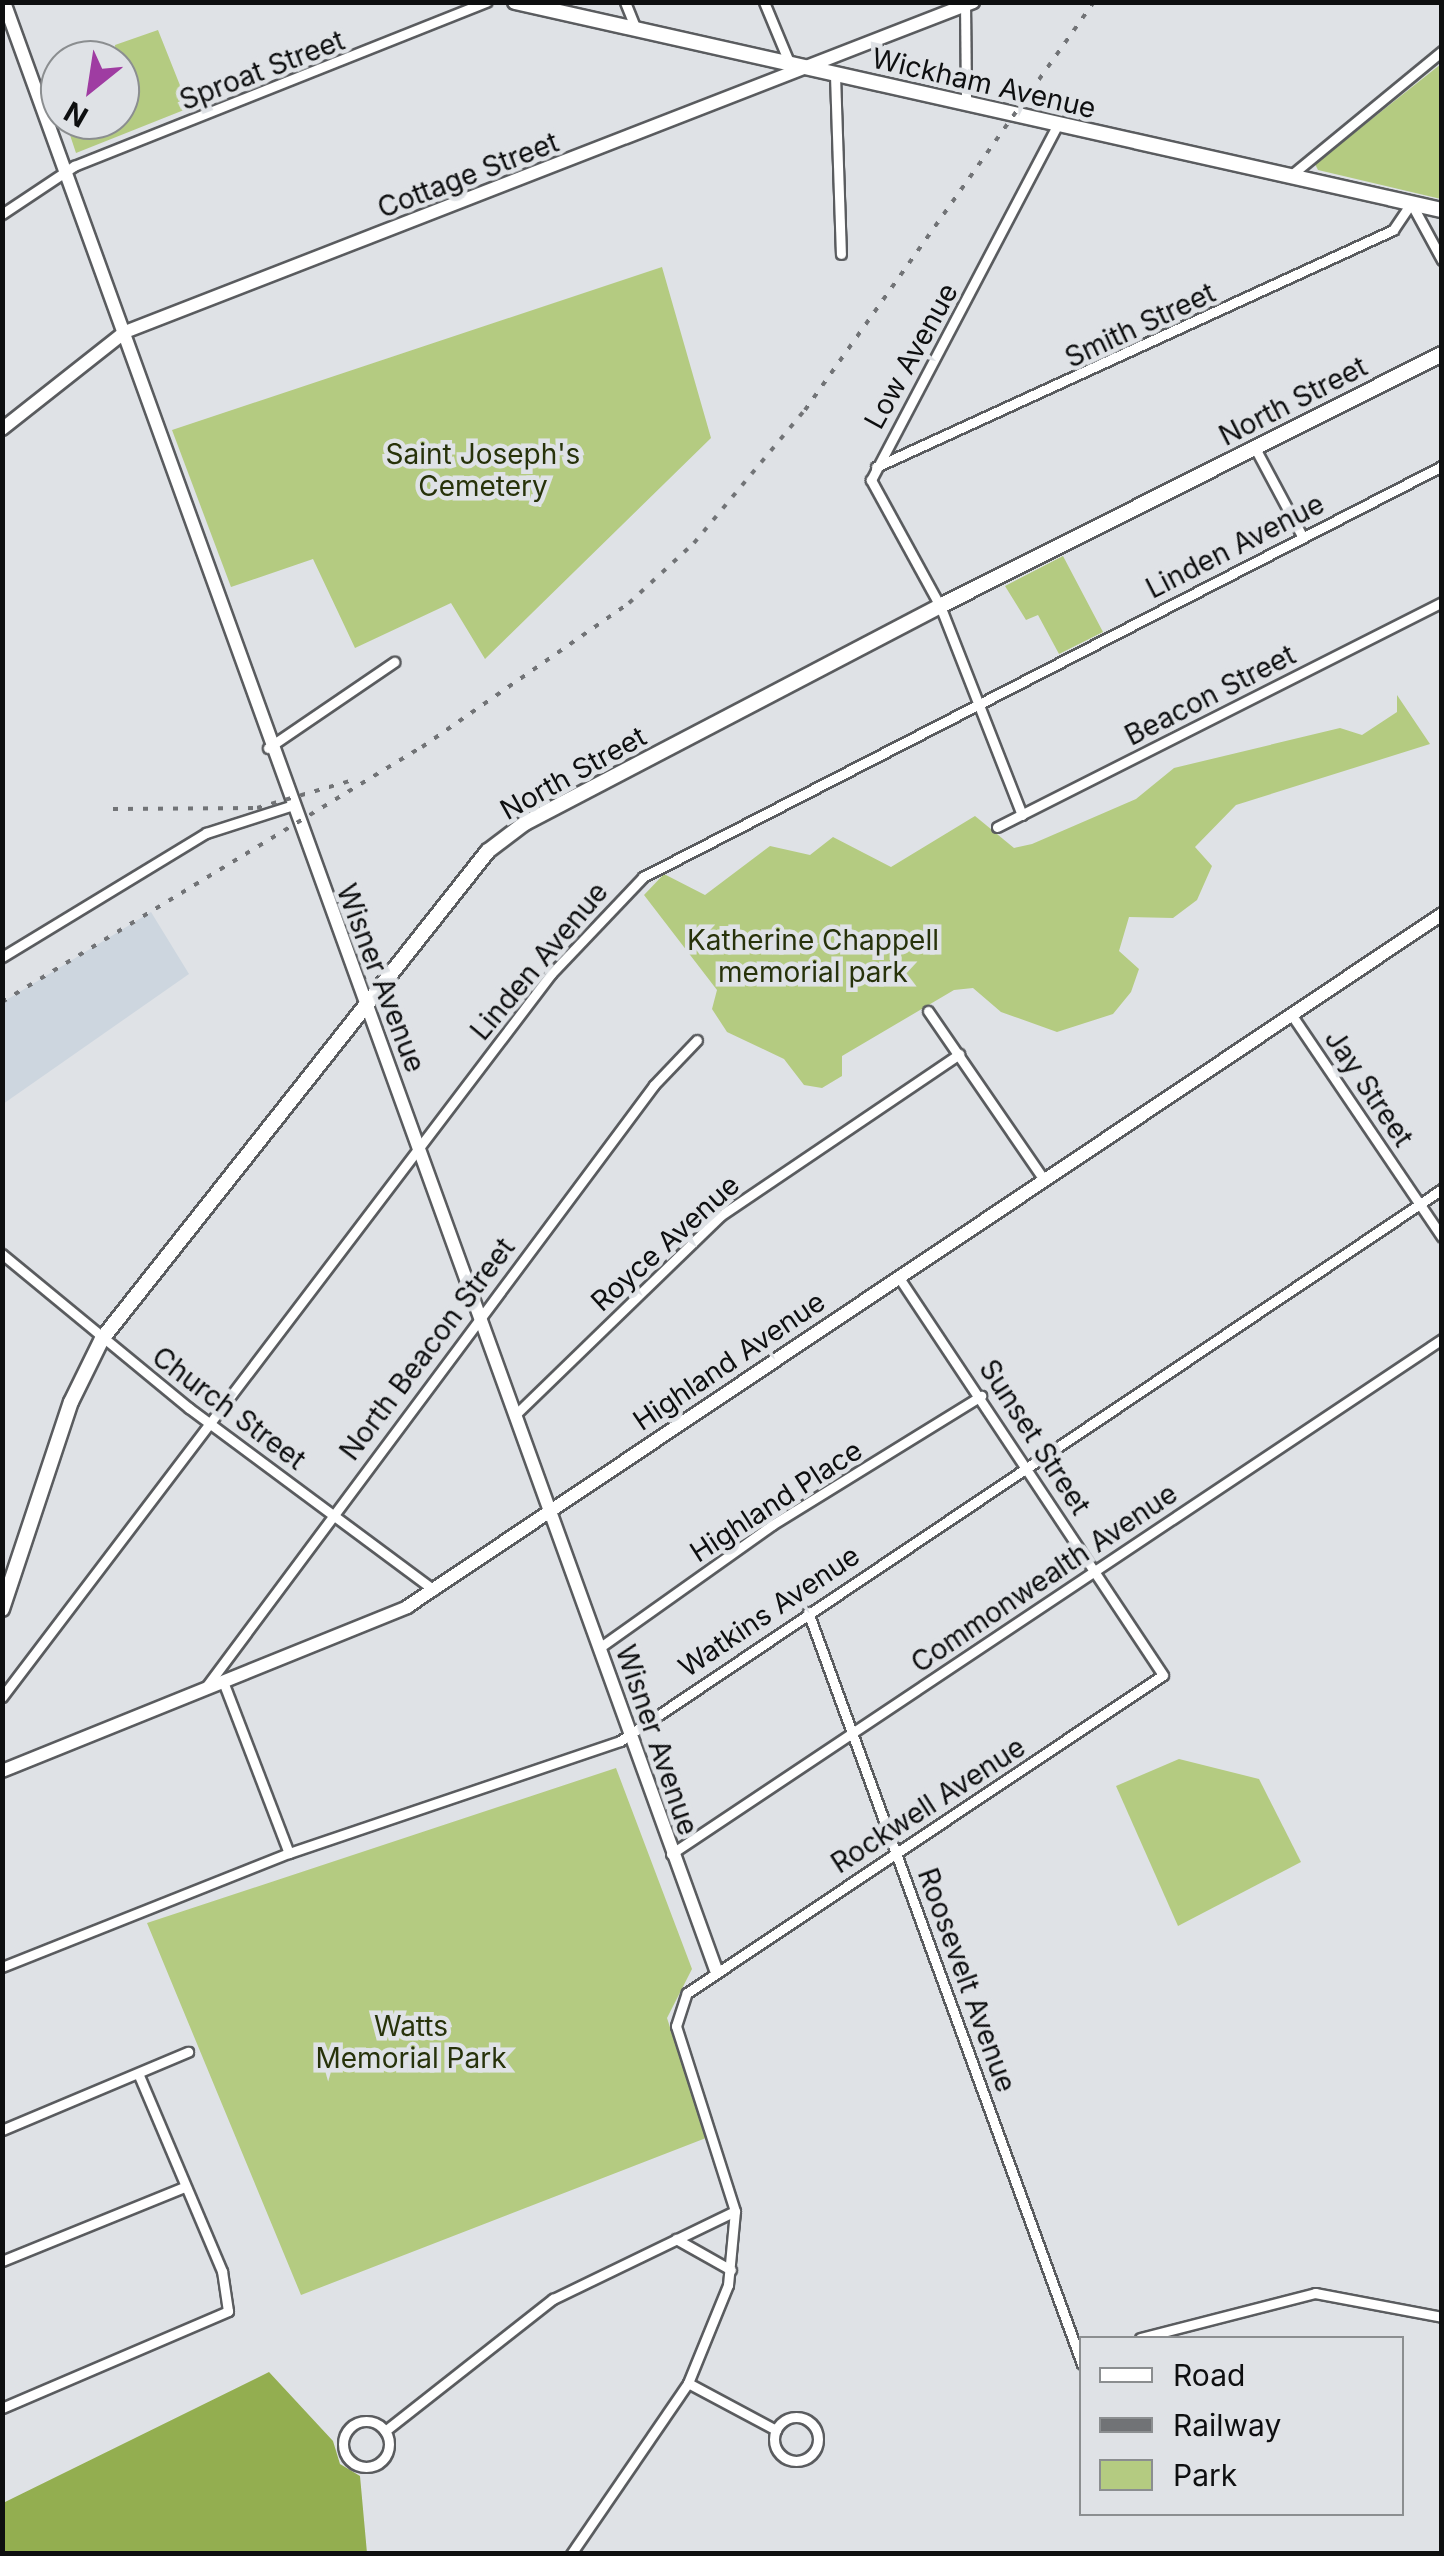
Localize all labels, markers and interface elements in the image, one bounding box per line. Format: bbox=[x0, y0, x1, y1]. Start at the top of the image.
street label: Sproat Street bbox=[175, 23, 349, 117]
north arrow bbox=[40, 40, 140, 140]
street label: Wickham Avenue bbox=[869, 41, 1099, 125]
text: N bbox=[58, 94, 94, 134]
street label: Cottage Street bbox=[373, 125, 563, 225]
street label: Smith Street bbox=[1060, 276, 1220, 374]
street label: Low Avenue bbox=[857, 277, 965, 435]
street label: North Street bbox=[1213, 349, 1373, 453]
park label: Saint Joseph's Cemetery bbox=[386, 437, 580, 503]
street label: Linden Avenue bbox=[1140, 487, 1330, 605]
street label: Beacon Street bbox=[1119, 638, 1301, 752]
street label: North Street bbox=[494, 719, 652, 827]
street label: Linden Avenue bbox=[463, 875, 615, 1047]
street label: Wisner Avenue bbox=[330, 879, 432, 1077]
park label: Katherine Chappell memorial park bbox=[687, 923, 939, 989]
street label: Jay Street bbox=[1318, 1023, 1420, 1153]
street label: Royce Avenue bbox=[584, 1168, 746, 1318]
street label: North Beacon Street bbox=[333, 1231, 521, 1467]
street label: Highland Avenue bbox=[627, 1285, 831, 1437]
street label: Church Street bbox=[146, 1339, 312, 1477]
street label: Sunset Street bbox=[972, 1353, 1098, 1521]
street label: Highland Place bbox=[684, 1433, 868, 1569]
street label: Commonwealth Avenue bbox=[905, 1476, 1183, 1680]
street label: Watkins Avenue bbox=[672, 1538, 866, 1684]
street label: Wisner Avenue bbox=[609, 1641, 705, 1839]
street label: Rockwell Avenue bbox=[825, 1730, 1031, 1880]
street label: Roosevelt Avenue bbox=[911, 1863, 1023, 2097]
park label: Watts Memorial Park bbox=[315, 2009, 507, 2075]
legend bbox=[1079, 2336, 1404, 2516]
text: Road bbox=[1173, 2357, 1245, 2393]
text: Railway bbox=[1173, 2407, 1281, 2443]
text: Park bbox=[1173, 2457, 1237, 2493]

